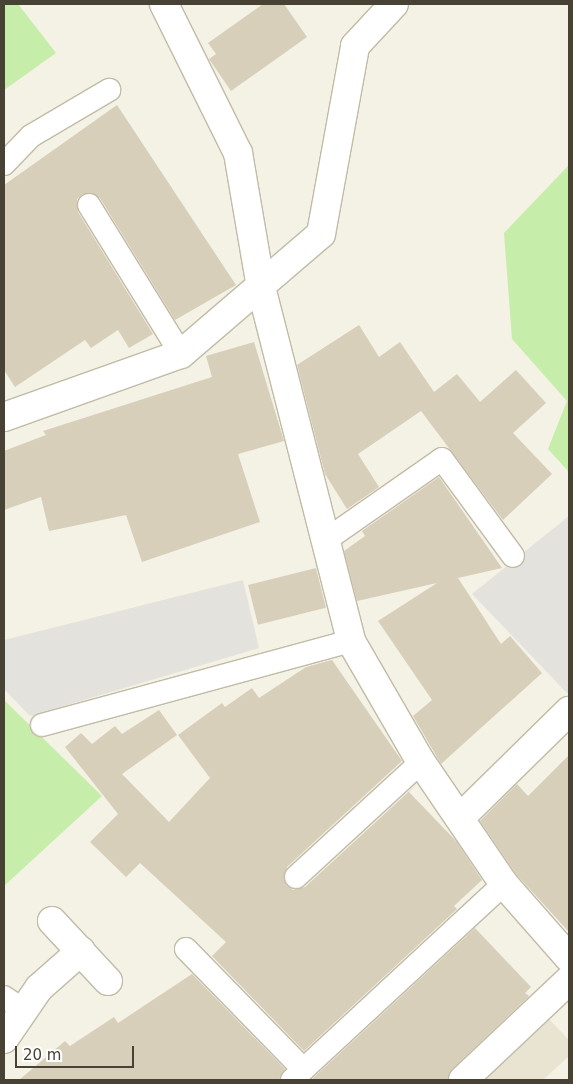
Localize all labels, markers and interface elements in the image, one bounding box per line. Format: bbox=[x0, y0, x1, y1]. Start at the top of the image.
scale bar bbox=[18, 1036, 136, 1068]
text: 20 m bbox=[23, 1046, 61, 1064]

